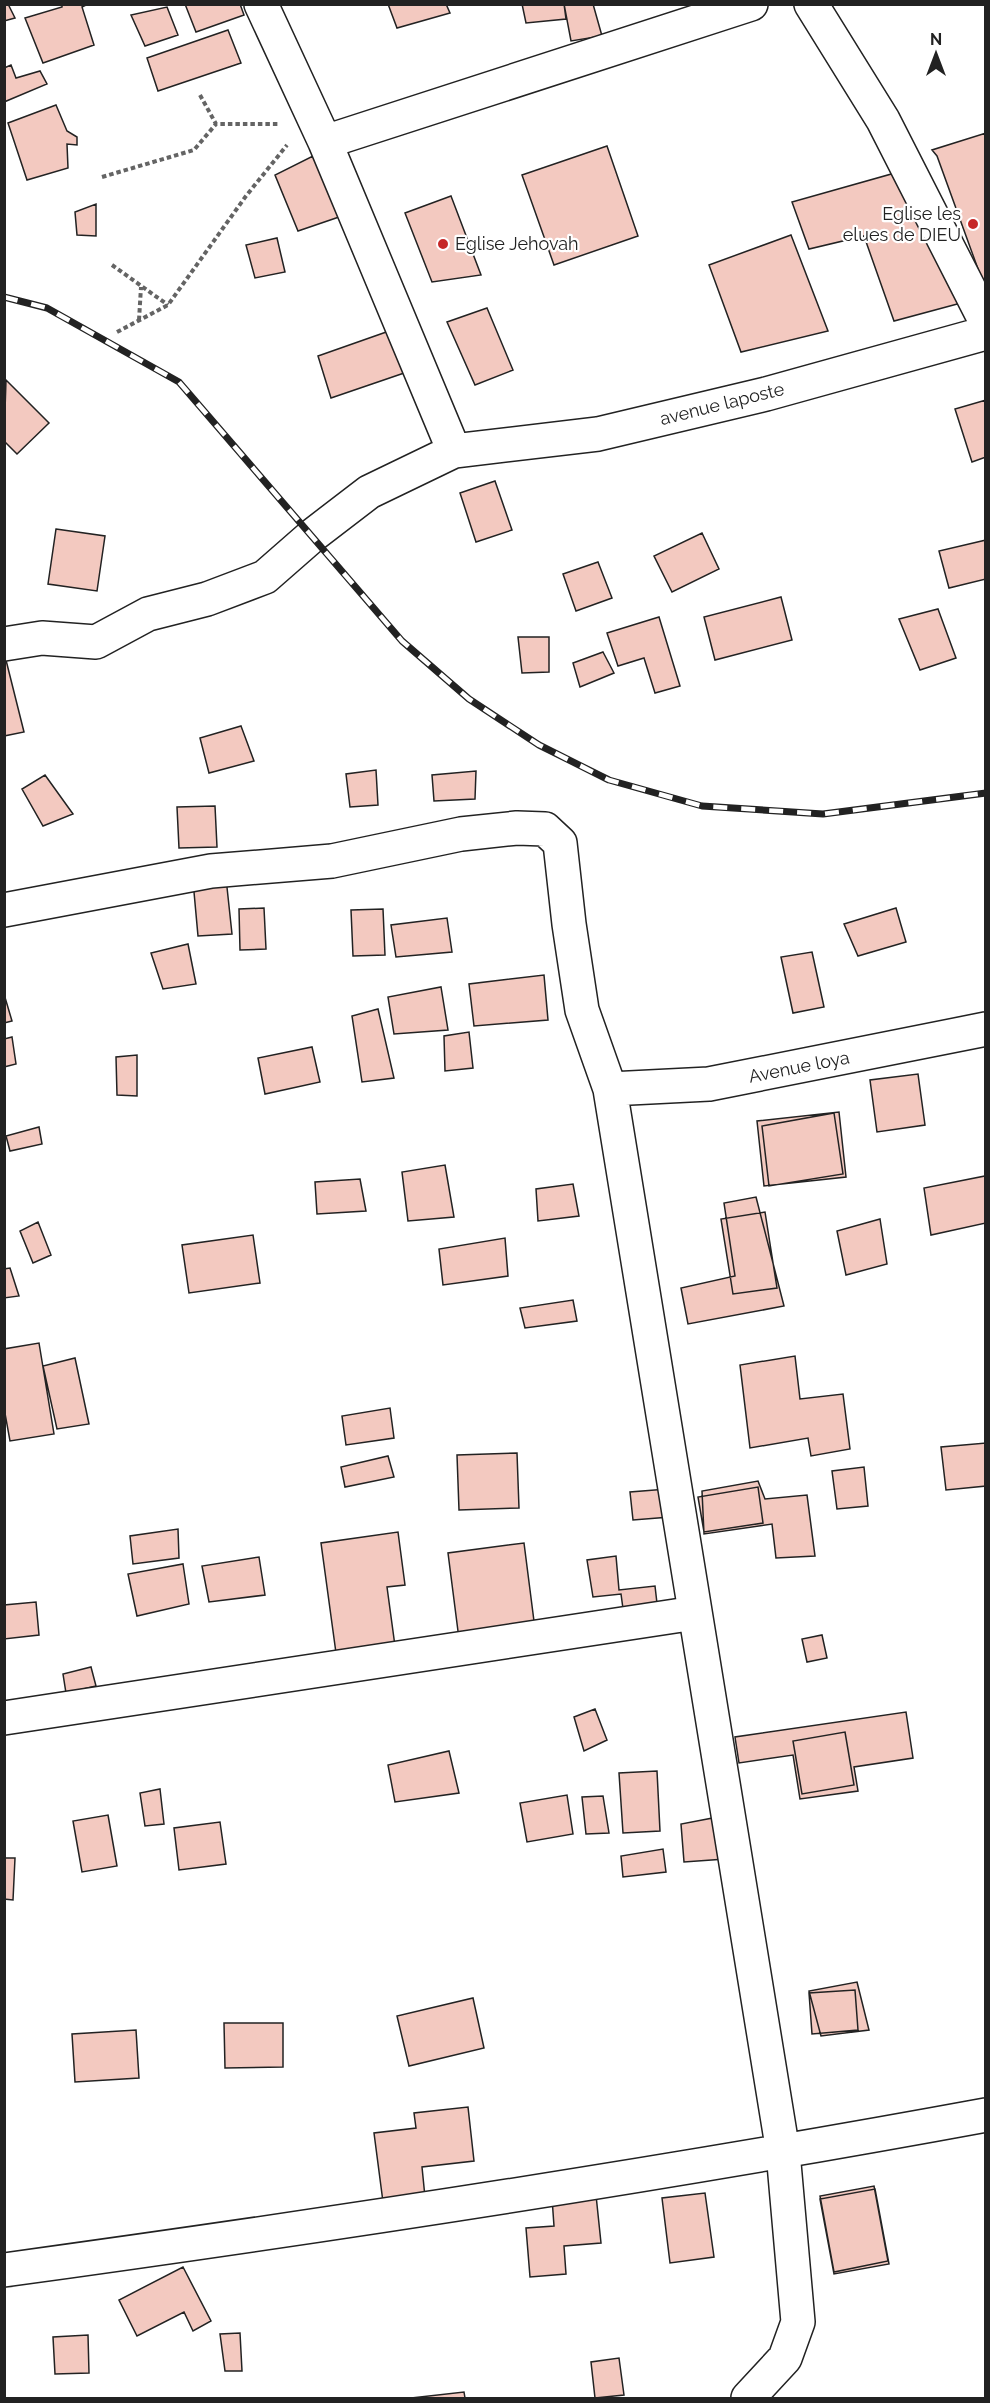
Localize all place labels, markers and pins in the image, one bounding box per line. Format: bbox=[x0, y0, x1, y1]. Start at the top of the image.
place label: Eglise les elues de DIEU bbox=[843, 203, 961, 245]
marker: Eglise les elues de DIEU bbox=[966, 217, 980, 231]
place label: Eglise Jehovah bbox=[455, 233, 579, 254]
marker: Eglise Jehovah bbox=[436, 237, 450, 251]

